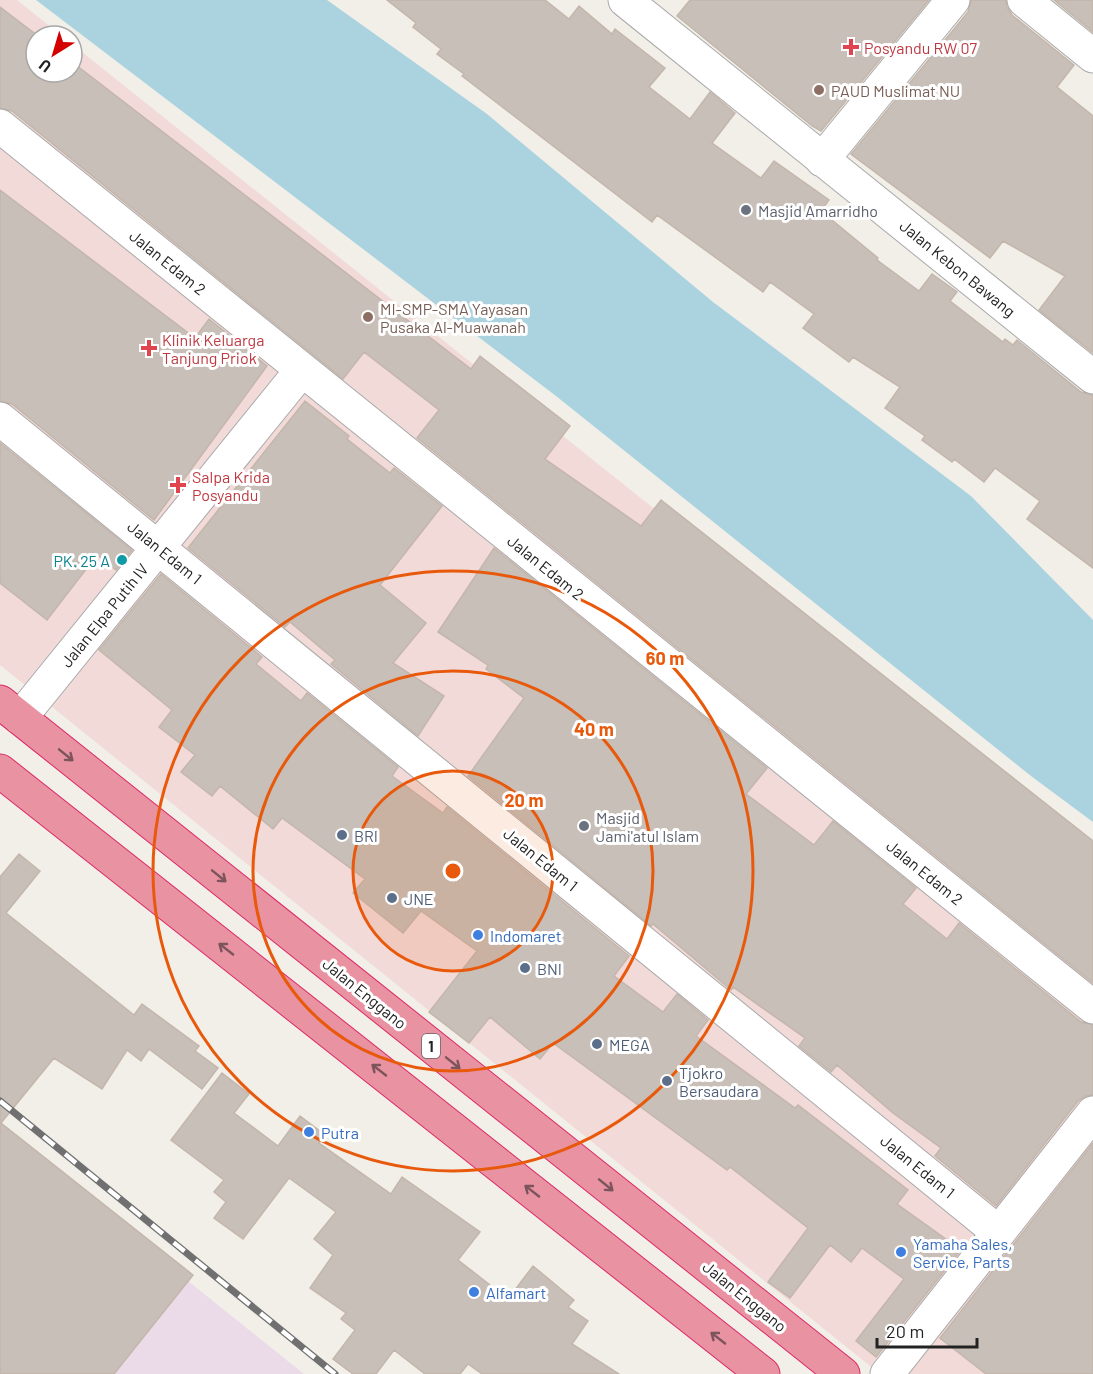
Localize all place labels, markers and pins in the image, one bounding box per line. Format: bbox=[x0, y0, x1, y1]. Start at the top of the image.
marker: Posyandu RW 07 bbox=[842, 38, 860, 56]
place label: Posyandu RW 07 bbox=[864, 38, 977, 57]
place label: PAUD Muslimat NU bbox=[831, 81, 960, 100]
marker: PAUD Muslimat NU bbox=[812, 83, 826, 97]
place label: Masjid Amarridho bbox=[758, 201, 878, 220]
marker: Masjid Amarridho bbox=[739, 203, 753, 217]
place label: MI-SMP-SMA Yayasan Pusaka Al-Muawanah bbox=[380, 299, 528, 336]
marker: MI-SMP-SMA Yayasan Pusaka Al-Muawanah bbox=[361, 310, 375, 324]
place label: Klinik Keluarga Tanjung Priok bbox=[162, 330, 264, 367]
marker: Klinik Keluarga Tanjung Priok bbox=[140, 339, 158, 357]
place label: Salpa Krida Posyandu bbox=[192, 467, 270, 504]
marker: Salpa Krida Posyandu bbox=[169, 476, 187, 494]
place label: PK. 25 A bbox=[53, 551, 110, 570]
marker: PK. 25 A bbox=[115, 553, 129, 567]
place label: Masjid Jami'atul Islam bbox=[596, 808, 699, 845]
marker: Masjid Jami'atul Islam bbox=[577, 819, 591, 833]
place label: BRI bbox=[354, 826, 378, 845]
marker: BRI bbox=[335, 828, 349, 842]
centre of rings bbox=[443, 861, 463, 881]
place label: JNE bbox=[404, 889, 434, 908]
marker: JNE bbox=[385, 891, 399, 905]
place label: Indomaret bbox=[490, 926, 562, 945]
marker: Indomaret bbox=[471, 928, 485, 942]
place label: BNI bbox=[537, 959, 562, 978]
marker: BNI bbox=[518, 961, 532, 975]
place label: MEGA bbox=[609, 1035, 650, 1054]
marker: MEGA bbox=[590, 1037, 604, 1051]
place label: Tjokro Bersaudara bbox=[679, 1063, 759, 1100]
marker: Tjokro Bersaudara bbox=[660, 1074, 674, 1088]
place label: Putra bbox=[321, 1123, 359, 1142]
marker: Putra bbox=[302, 1125, 316, 1139]
place label: Yamaha Sales, Service, Parts bbox=[913, 1234, 1012, 1271]
marker: Yamaha Sales, Service, Parts bbox=[894, 1245, 908, 1259]
place label: Alfamart bbox=[486, 1283, 546, 1302]
marker: Alfamart bbox=[467, 1285, 481, 1299]

